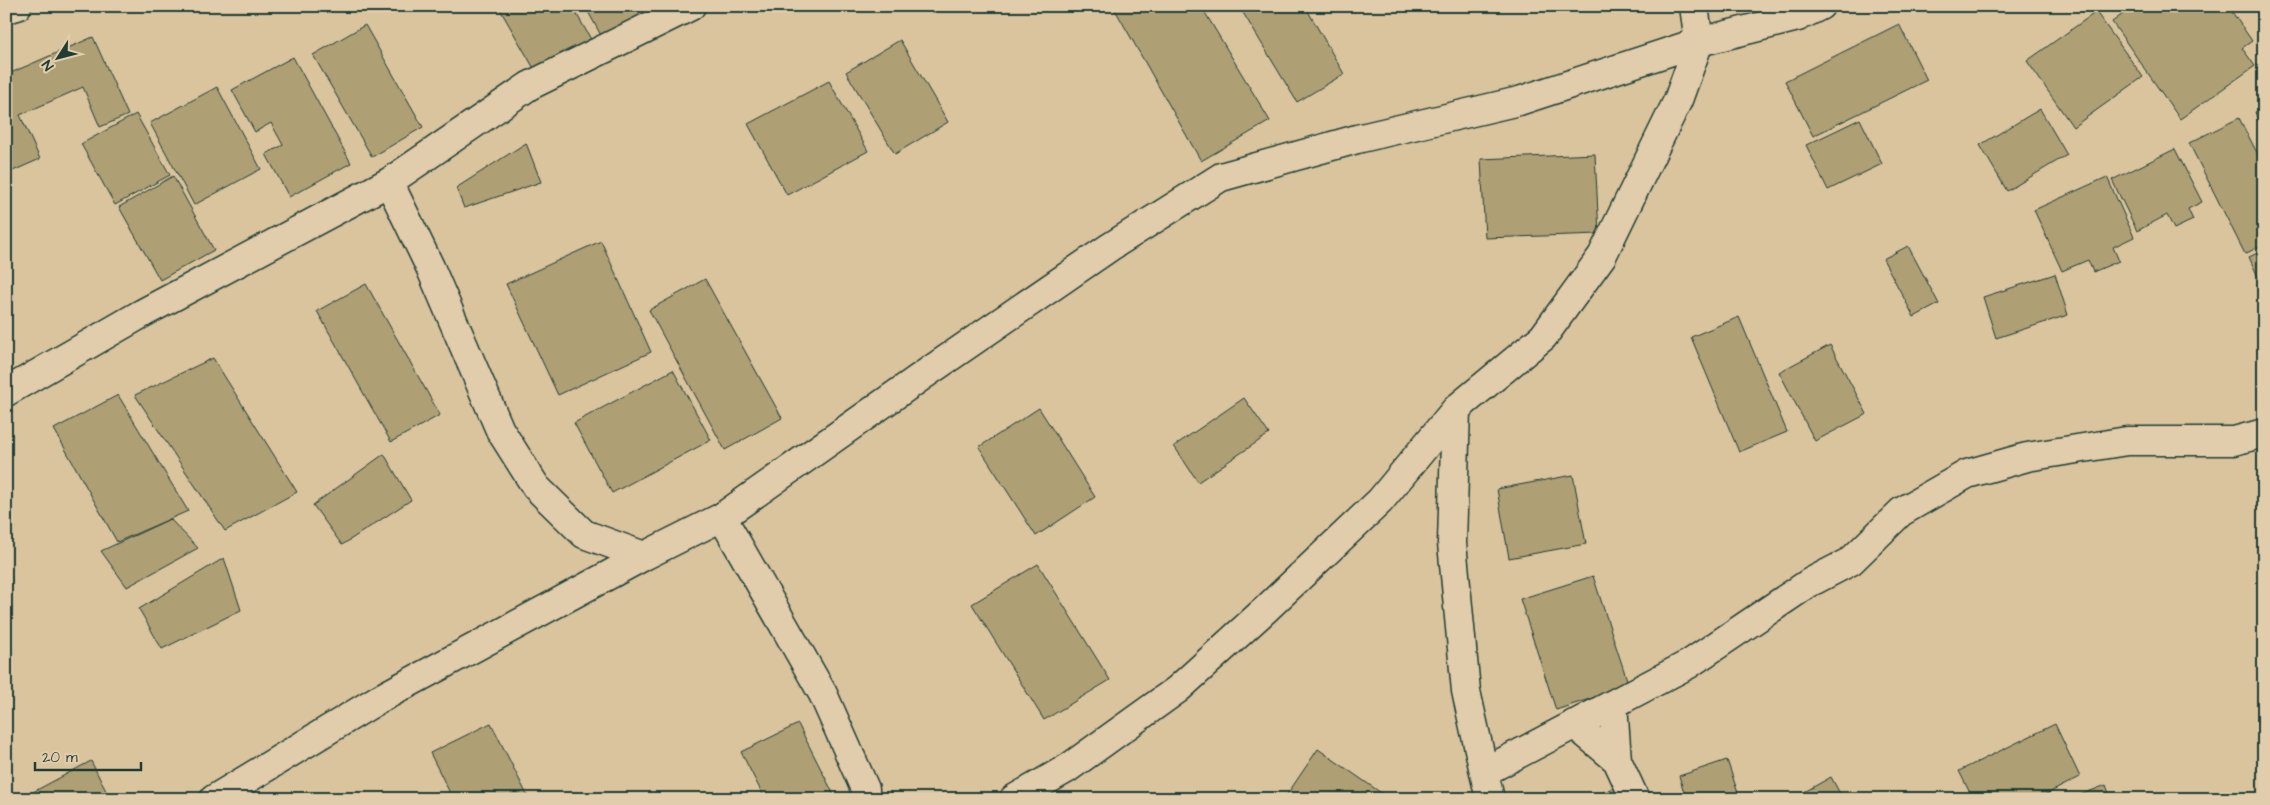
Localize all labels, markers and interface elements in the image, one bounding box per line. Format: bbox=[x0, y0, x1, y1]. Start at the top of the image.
north arrow bbox=[32, 32, 82, 82]
text: N bbox=[37, 55, 59, 74]
scale bar bbox=[35, 740, 141, 772]
text: 20 m bbox=[42, 747, 78, 768]

